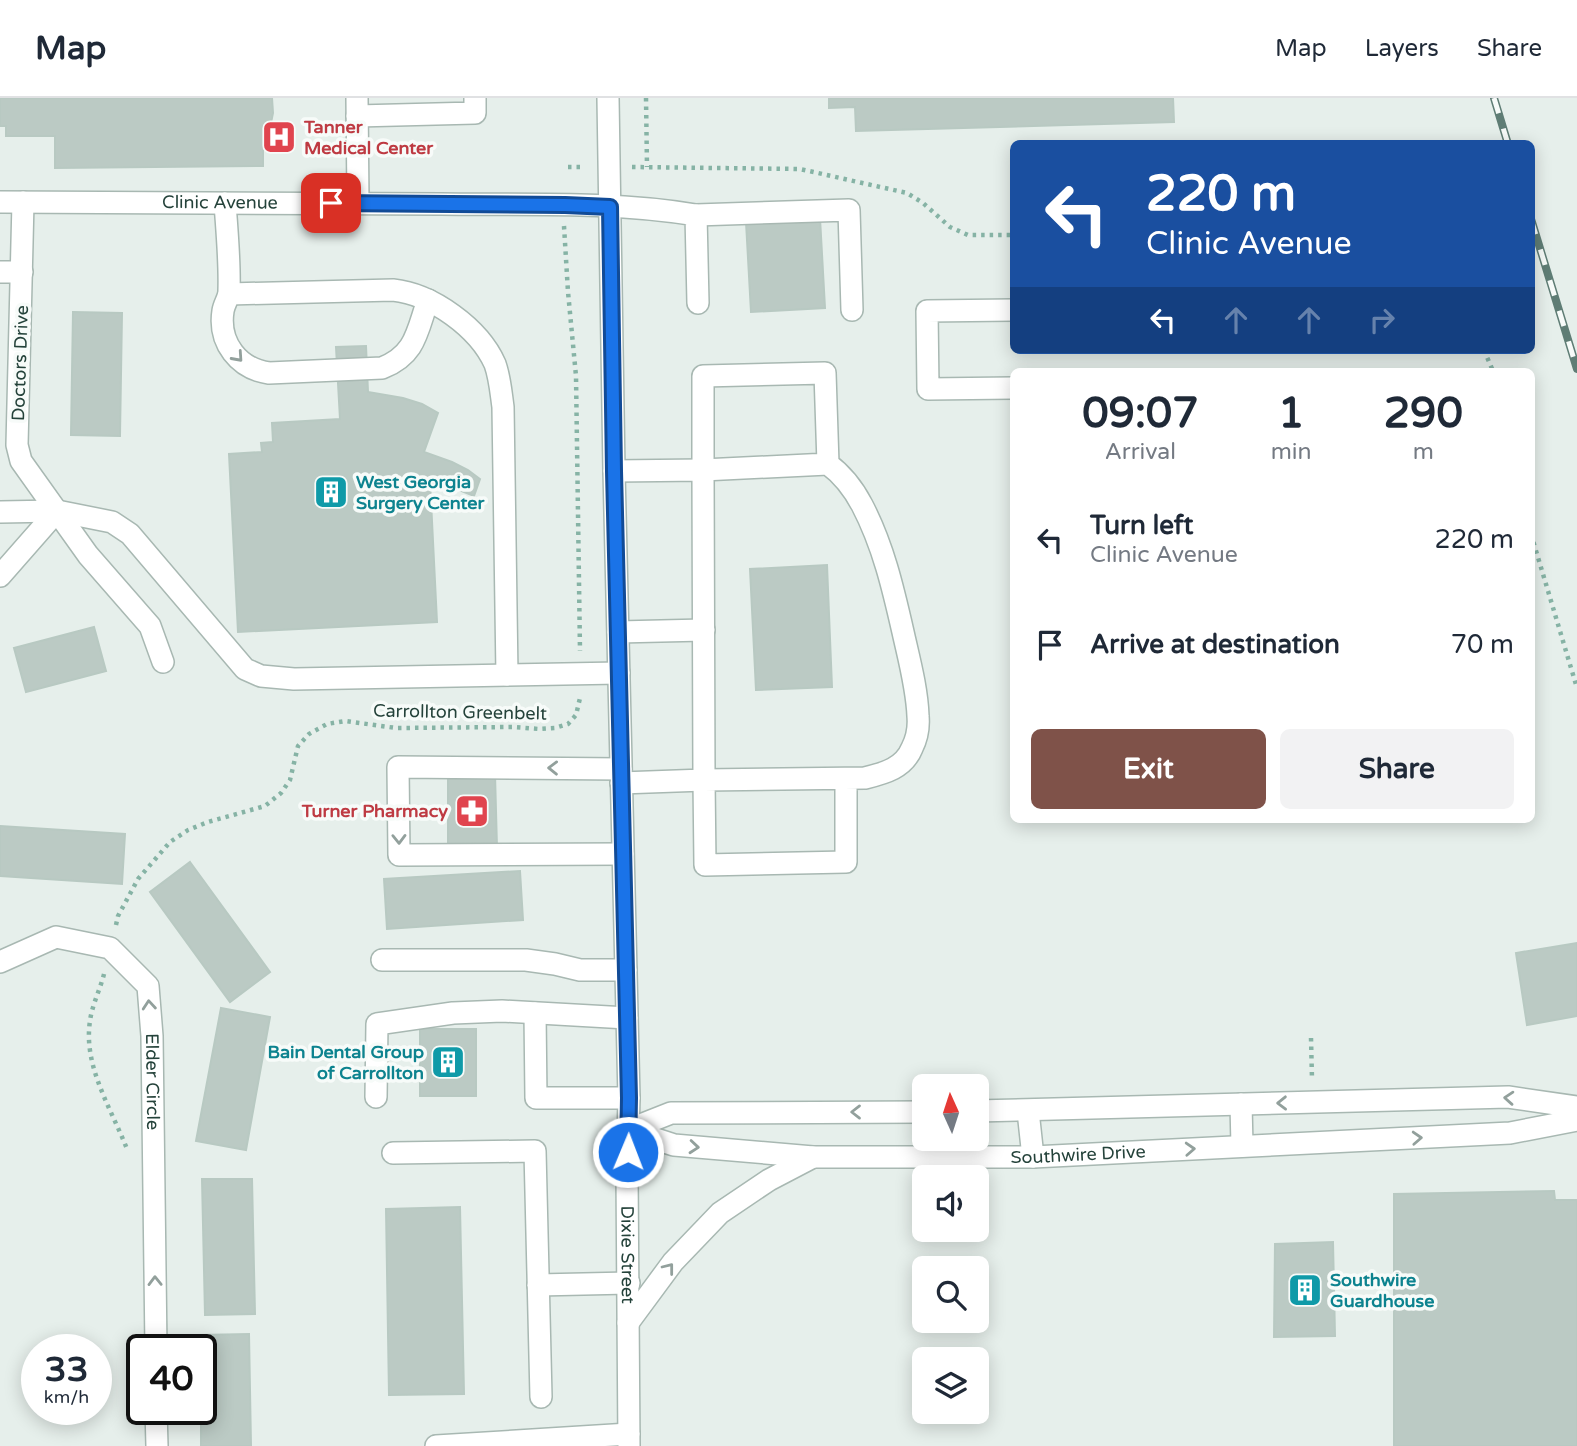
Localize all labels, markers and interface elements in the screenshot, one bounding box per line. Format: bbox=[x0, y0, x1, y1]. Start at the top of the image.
text: Map bbox=[35, 29, 106, 68]
text: Map bbox=[1275, 34, 1327, 63]
text: Layers bbox=[1365, 34, 1439, 63]
text: Share bbox=[1477, 34, 1542, 63]
place label: Tanner Medical Center bbox=[303, 116, 434, 159]
hospital icon: Tanner Medical Center bbox=[260, 118, 298, 156]
text: 220 m bbox=[1146, 165, 1296, 224]
icon: left bbox=[1031, 168, 1122, 259]
pin bbox=[301, 173, 361, 233]
icon: arrive bbox=[312, 184, 350, 222]
street label: Clinic Avenue bbox=[162, 191, 278, 213]
text: Clinic Avenue bbox=[1146, 225, 1352, 263]
icon: left bbox=[1144, 301, 1182, 339]
icon: ahead bbox=[1217, 301, 1255, 339]
icon: ahead bbox=[1290, 301, 1328, 339]
icon: right bbox=[1363, 301, 1401, 339]
street label: Doctors Drive bbox=[7, 305, 33, 421]
one-way arrow bbox=[230, 348, 242, 361]
text: 09:07 bbox=[1082, 388, 1199, 439]
text: 1 bbox=[1278, 388, 1304, 439]
text: 290 bbox=[1384, 388, 1463, 439]
text: Arrival bbox=[1105, 438, 1176, 466]
text: min bbox=[1271, 438, 1312, 466]
text: m bbox=[1413, 438, 1434, 466]
place label: West Georgia Surgery Center bbox=[356, 471, 485, 514]
building icon: West Georgia Surgery Center bbox=[312, 473, 350, 511]
text: Turn left bbox=[1090, 510, 1193, 541]
icon: left bbox=[1031, 521, 1069, 559]
text: 220 m bbox=[1434, 524, 1514, 555]
text: Clinic Avenue bbox=[1090, 541, 1238, 569]
icon: arrive bbox=[1031, 626, 1069, 664]
text: Arrive at destination bbox=[1090, 629, 1340, 660]
text: 70 m bbox=[1451, 629, 1514, 660]
street label: Carrollton Greenbelt bbox=[373, 699, 547, 725]
button: Exit bbox=[1031, 729, 1266, 809]
button: Share bbox=[1280, 729, 1514, 809]
one-way arrow bbox=[547, 760, 558, 776]
pharmacy icon: Turner Pharmacy bbox=[453, 792, 491, 830]
place label: Turner Pharmacy bbox=[301, 800, 448, 822]
one-way arrow bbox=[391, 834, 407, 845]
one-way arrow bbox=[142, 999, 157, 1010]
street label: Elder Circle bbox=[141, 1033, 164, 1130]
place label: Bain Dental Group of Carrollton bbox=[268, 1041, 424, 1084]
building icon: Bain Dental Group of Carrollton bbox=[429, 1043, 467, 1081]
north arrow bbox=[912, 1074, 989, 1152]
map controls bbox=[912, 1074, 989, 1424]
one-way arrow bbox=[1504, 1091, 1515, 1106]
one-way arrow bbox=[1276, 1096, 1287, 1111]
one-way arrow bbox=[850, 1104, 861, 1120]
position arrow bbox=[591, 1115, 665, 1189]
one-way arrow bbox=[1412, 1130, 1423, 1145]
one-way arrow bbox=[689, 1139, 700, 1154]
street label: Southwire Drive bbox=[1010, 1140, 1146, 1168]
one-way arrow bbox=[1185, 1142, 1196, 1157]
button: sound bbox=[912, 1165, 989, 1242]
street label: Dixie Street bbox=[616, 1205, 639, 1304]
button: search bbox=[912, 1256, 989, 1333]
one-way arrow bbox=[661, 1264, 674, 1276]
place label: Southwire Guardhouse bbox=[1330, 1269, 1434, 1312]
building icon: Southwire Guardhouse bbox=[1286, 1271, 1324, 1309]
one-way arrow bbox=[147, 1275, 163, 1286]
speed limit sign: 40 bbox=[126, 1334, 217, 1425]
button: layers bbox=[912, 1347, 989, 1424]
text: 33 bbox=[45, 1349, 88, 1391]
text: km/h bbox=[44, 1386, 89, 1408]

